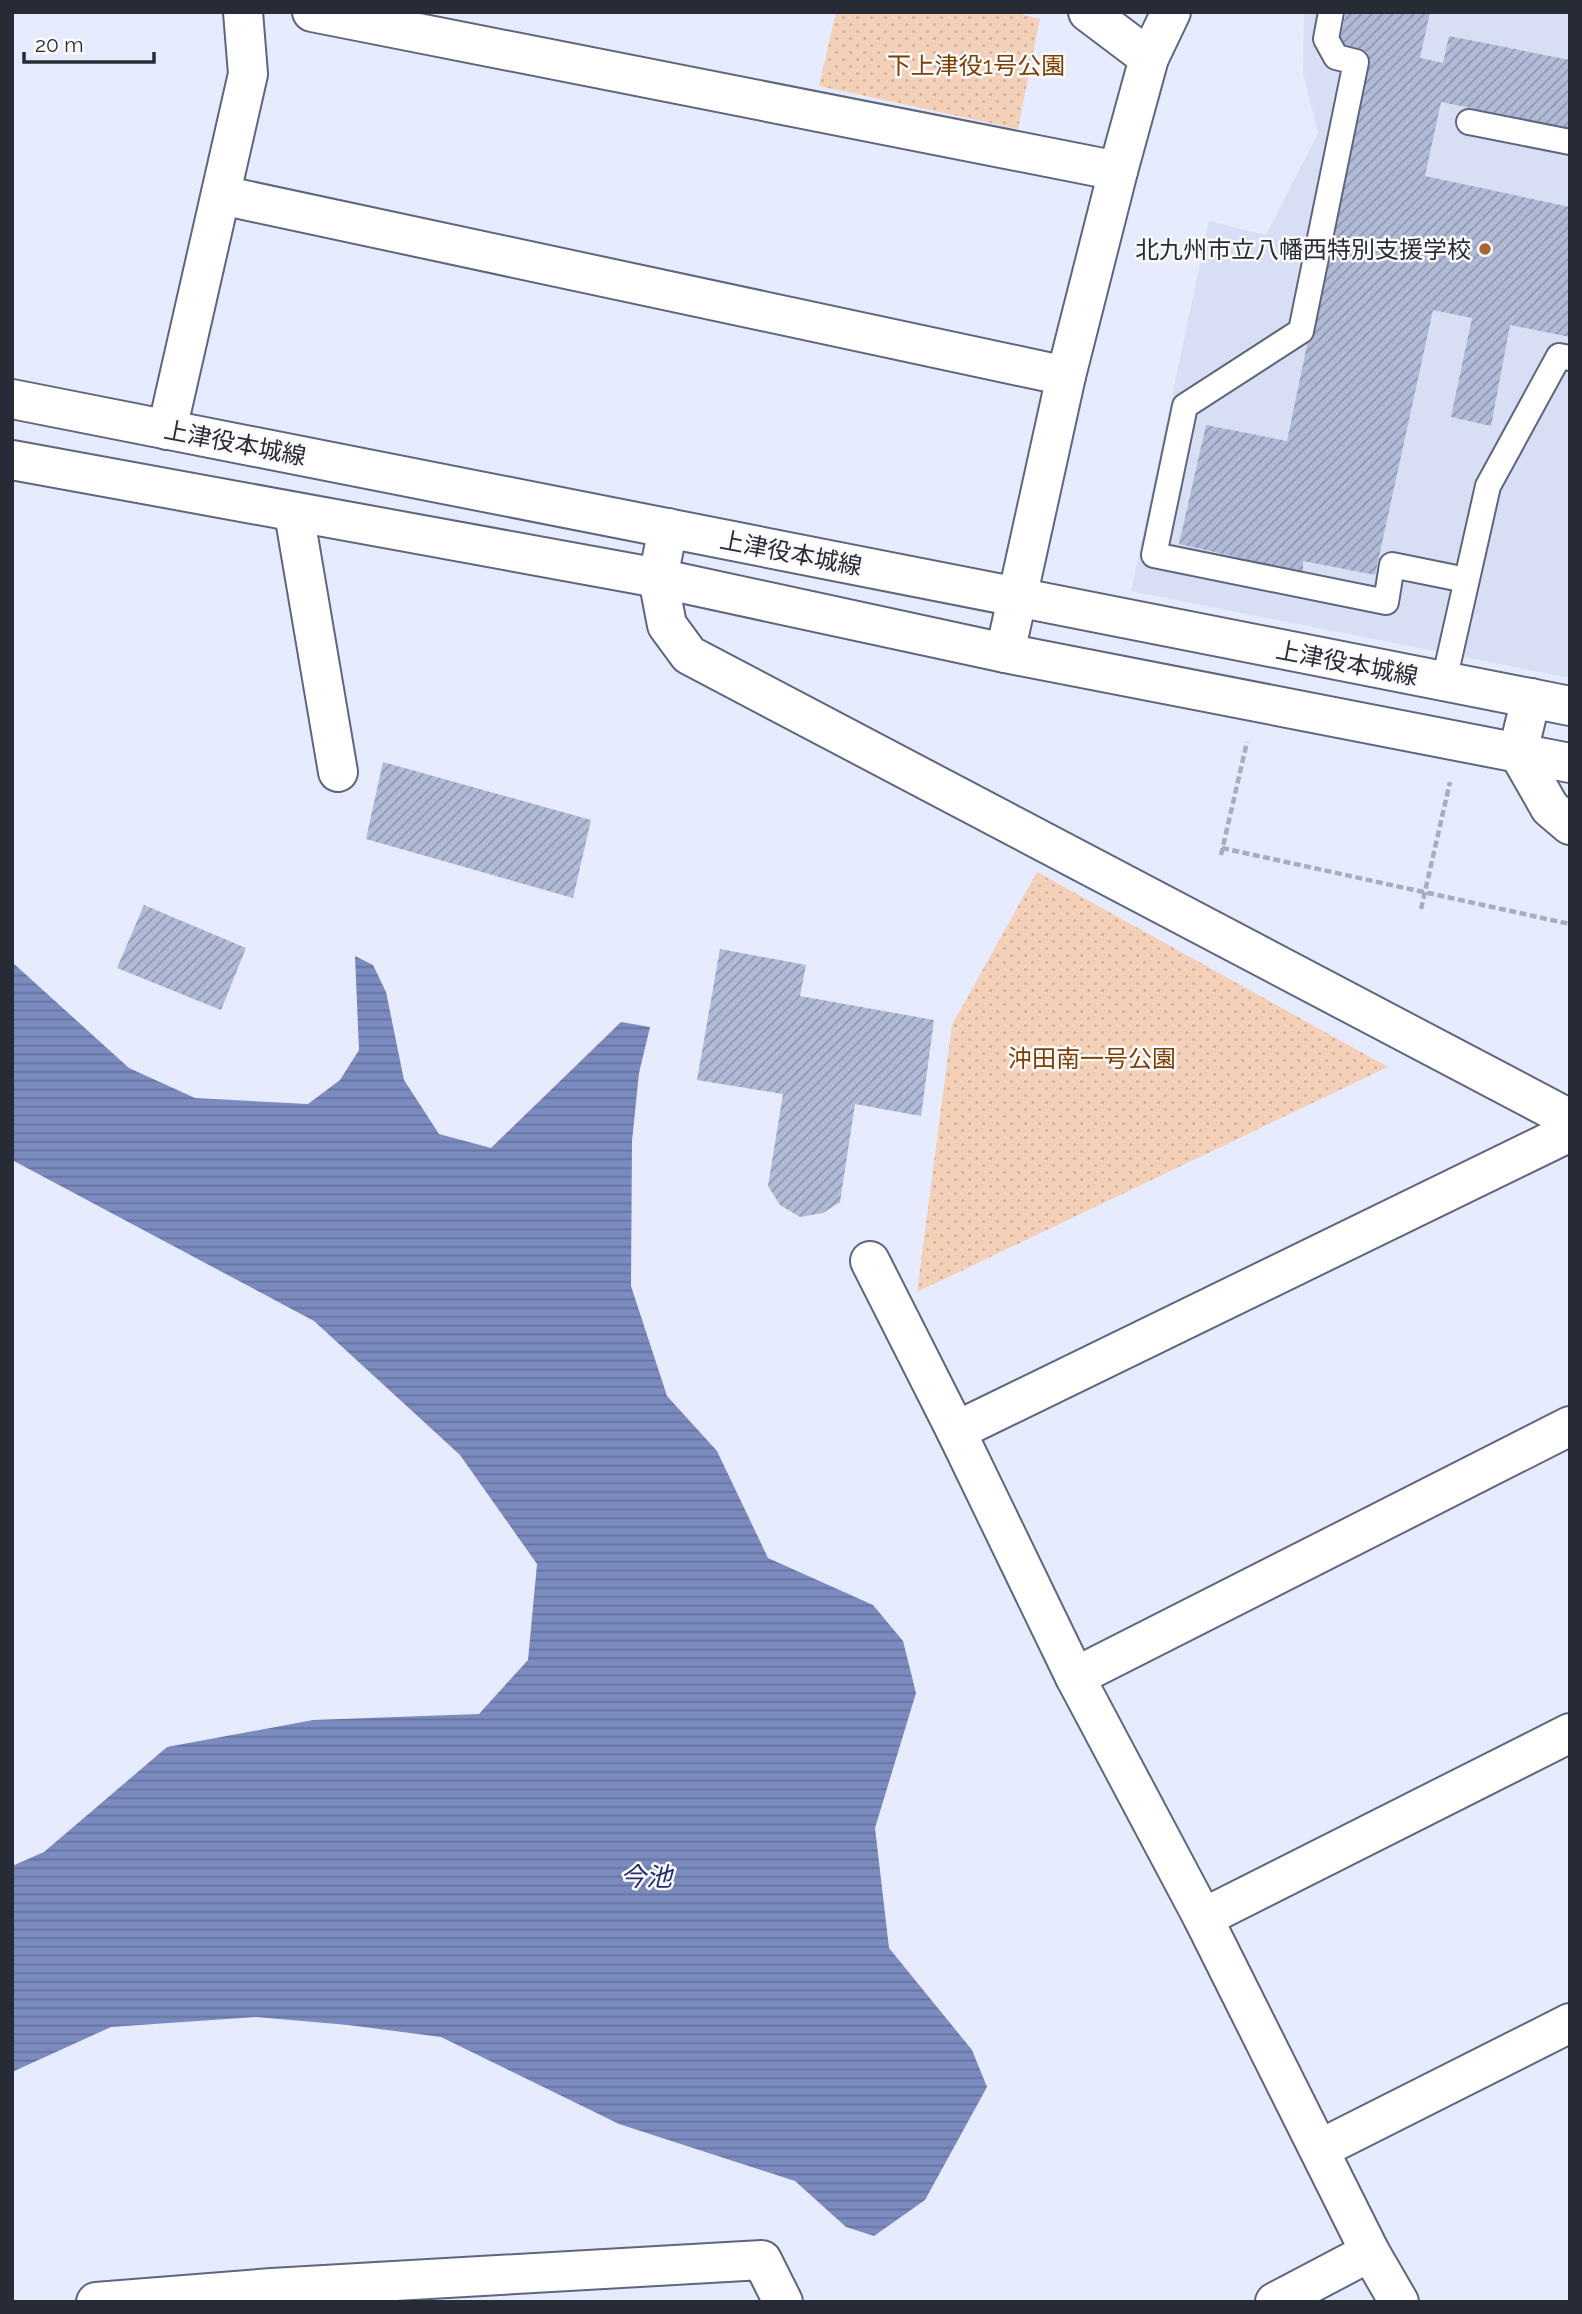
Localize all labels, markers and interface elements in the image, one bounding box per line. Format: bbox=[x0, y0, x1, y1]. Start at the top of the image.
scale bar bbox=[24, 21, 154, 65]
text: 20 m bbox=[35, 32, 83, 57]
park label: 下上津役1号公園 bbox=[887, 51, 1065, 80]
place label: 北九州市立八幡西特別支援学校 bbox=[1135, 235, 1471, 264]
marker: 北九州市立八幡西特別支援学校 bbox=[1477, 241, 1493, 257]
street label: 上津役本城線 bbox=[162, 415, 308, 471]
street label: 上津役本城線 bbox=[718, 525, 864, 581]
street label: 上津役本城線 bbox=[1274, 635, 1420, 691]
park label: 沖田南一号公園 bbox=[1008, 1044, 1176, 1073]
water label: 今池 bbox=[620, 1862, 675, 1892]

